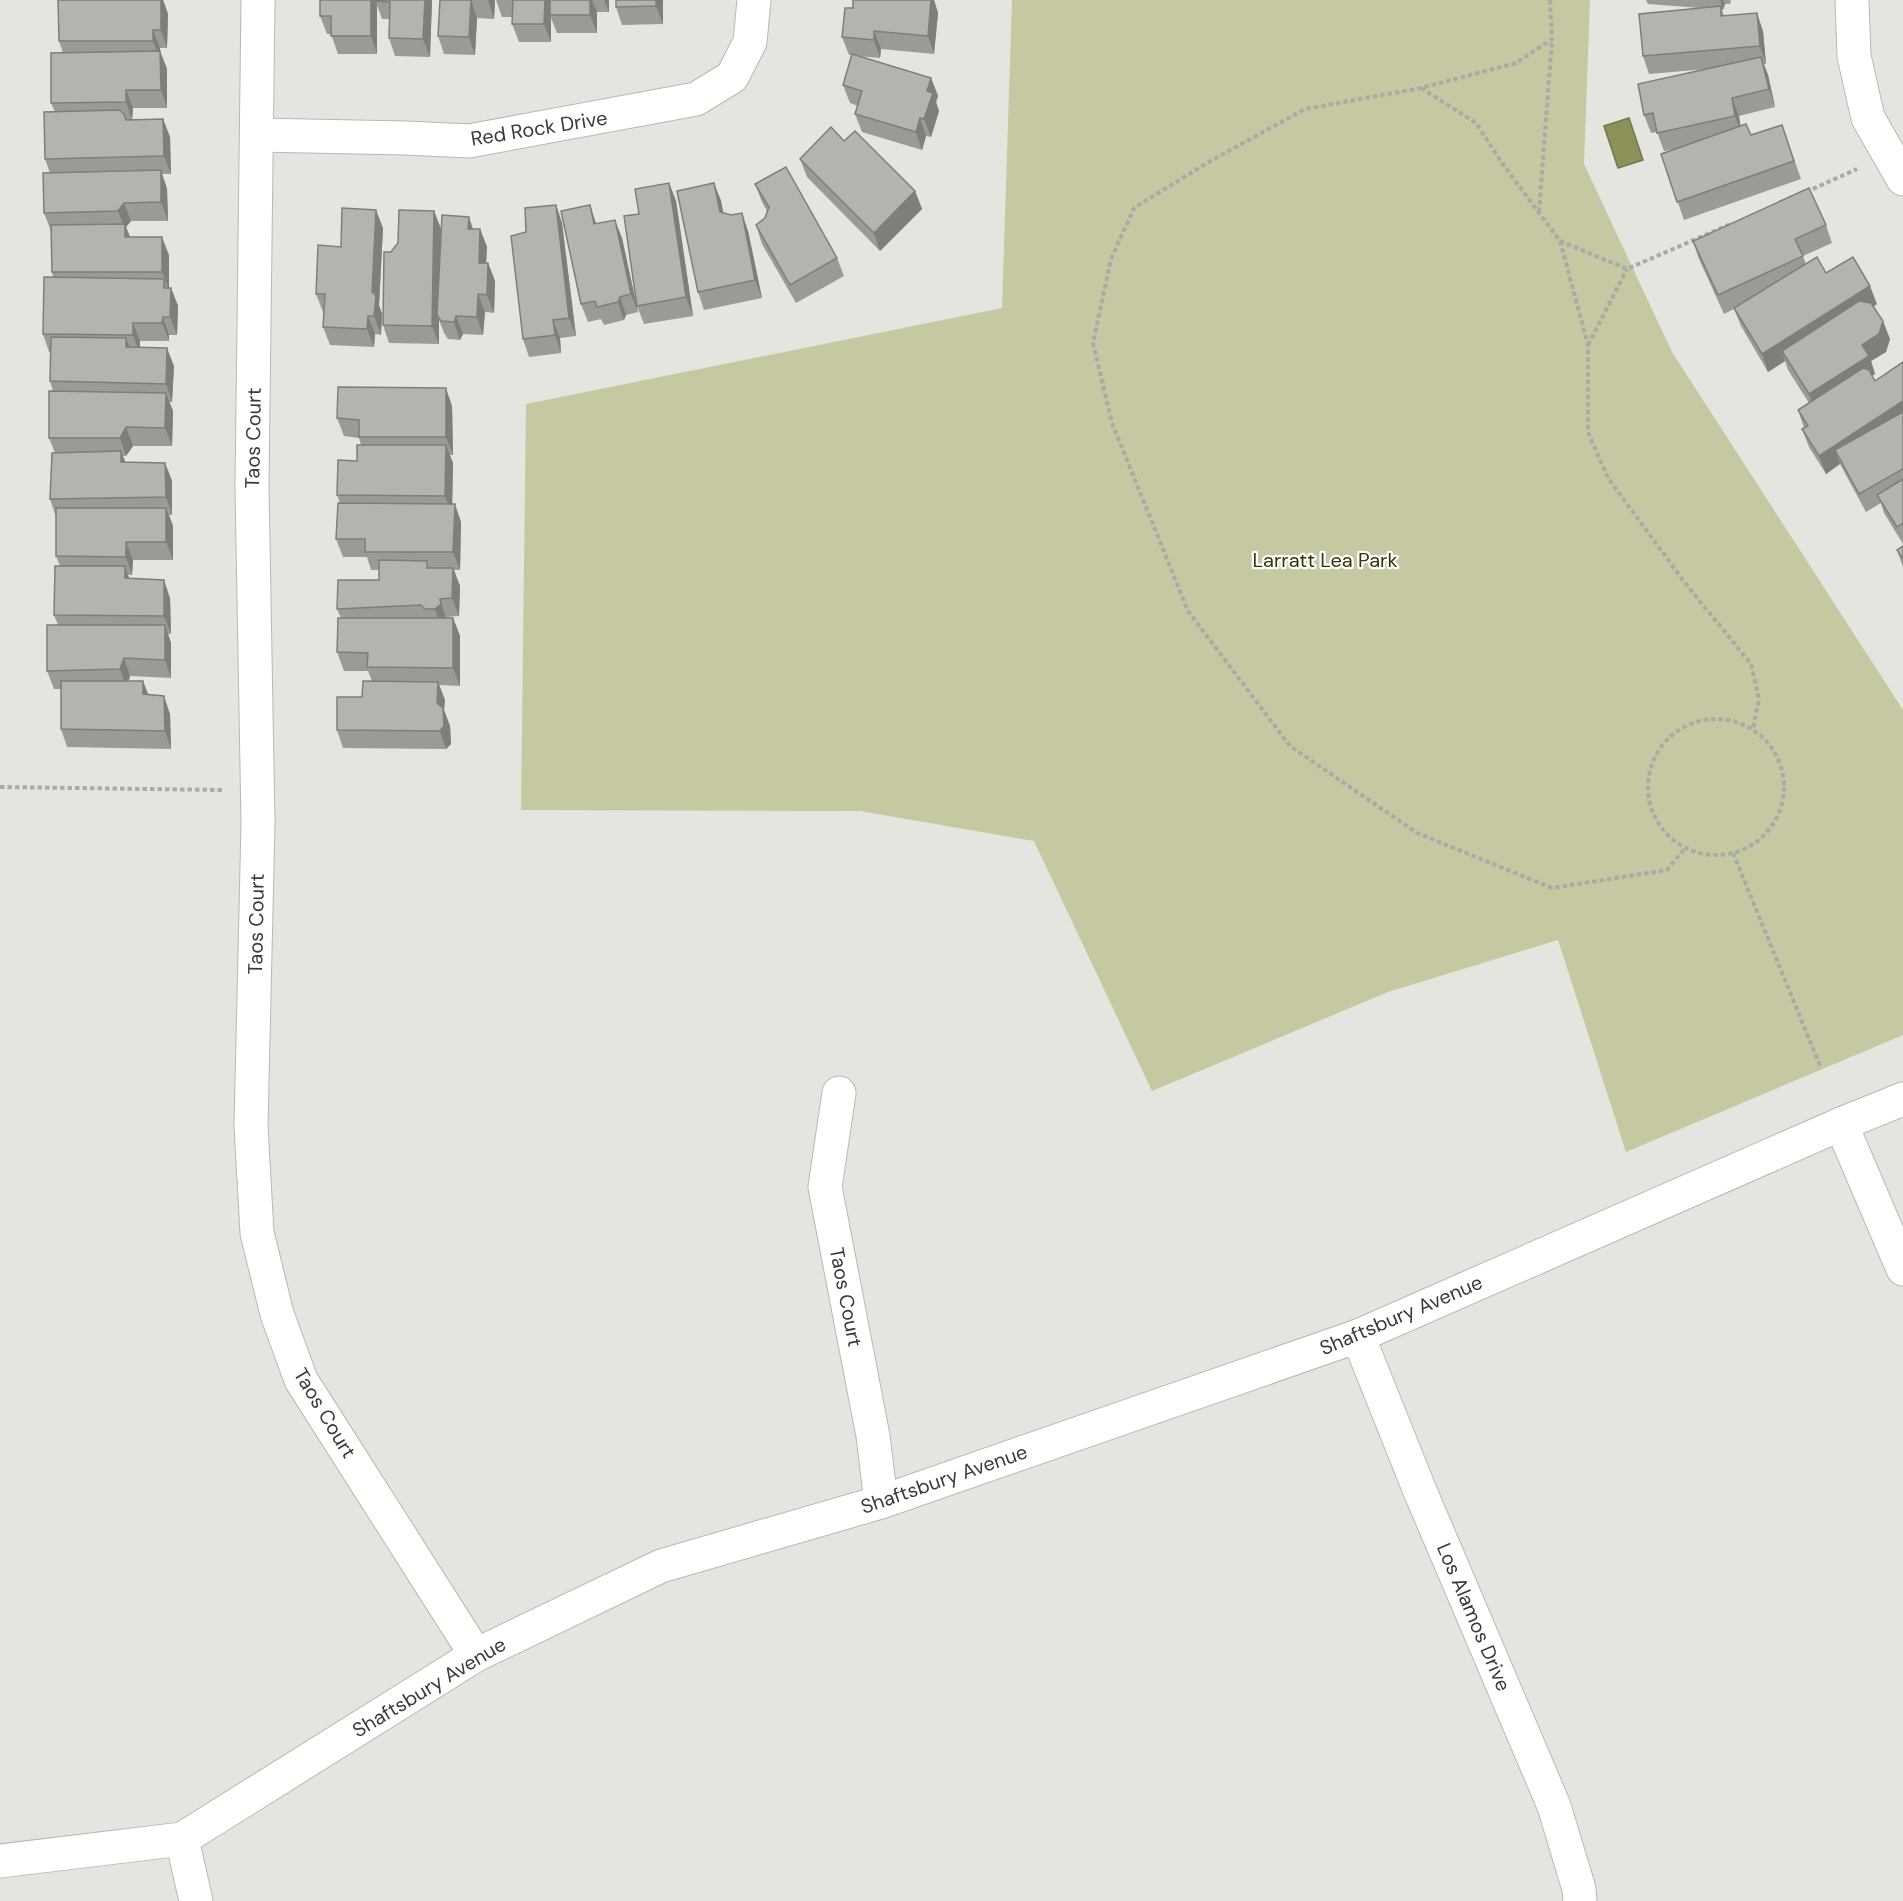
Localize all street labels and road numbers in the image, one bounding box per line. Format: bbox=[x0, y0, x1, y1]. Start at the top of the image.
street label: Red Rock Drive bbox=[469, 104, 609, 152]
street label: Taos Court bbox=[239, 387, 267, 489]
street label: Taos Court bbox=[242, 873, 270, 975]
street label: Taos Court bbox=[824, 1245, 868, 1349]
street label: Shaftsbury Avenue bbox=[1316, 1269, 1486, 1361]
street label: Taos Court bbox=[288, 1363, 362, 1463]
street label: Shaftsbury Avenue bbox=[857, 1438, 1031, 1520]
street label: Los Alamos Drive bbox=[1431, 1539, 1517, 1695]
street label: Shaftsbury Avenue bbox=[348, 1631, 510, 1743]

